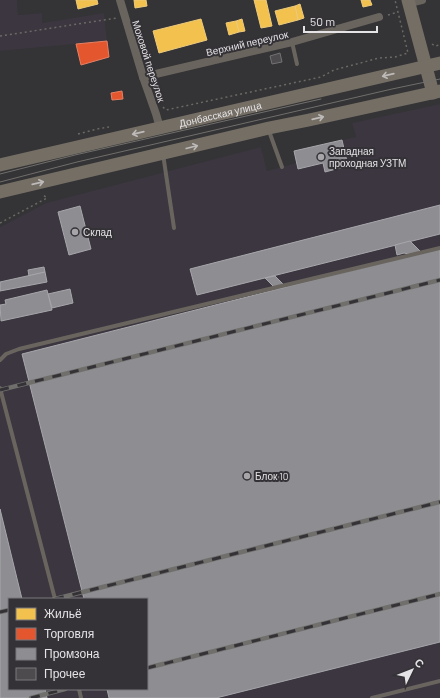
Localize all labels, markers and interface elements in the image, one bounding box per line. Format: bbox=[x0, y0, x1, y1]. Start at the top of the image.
scale bar bbox=[304, 8, 377, 34]
text: 50 m bbox=[310, 14, 335, 28]
street label: Моховой переулок bbox=[130, 19, 168, 104]
street label: Верхний переулок bbox=[205, 28, 290, 58]
one-way arrow bbox=[382, 71, 395, 79]
street label: Донбасская улица bbox=[178, 99, 263, 129]
one-way arrow bbox=[312, 114, 325, 121]
one-way arrow bbox=[132, 130, 145, 137]
one-way arrow bbox=[185, 143, 198, 150]
place label: Западная проходная УЗТМ bbox=[329, 145, 406, 169]
marker: Западная проходная УЗТМ bbox=[316, 152, 326, 162]
one-way arrow bbox=[31, 179, 44, 187]
place label: Склад bbox=[83, 226, 112, 238]
marker: Склад bbox=[70, 227, 80, 237]
place label: Блок 10 bbox=[255, 470, 288, 482]
marker: Блок 10 bbox=[242, 471, 252, 481]
legend bbox=[8, 598, 148, 690]
text: Жильё bbox=[44, 606, 82, 620]
text: Торговля bbox=[44, 626, 94, 641]
text: Промзона bbox=[44, 646, 100, 661]
north arrow bbox=[392, 650, 432, 690]
text: С bbox=[412, 655, 427, 670]
text: Прочее bbox=[44, 666, 86, 681]

